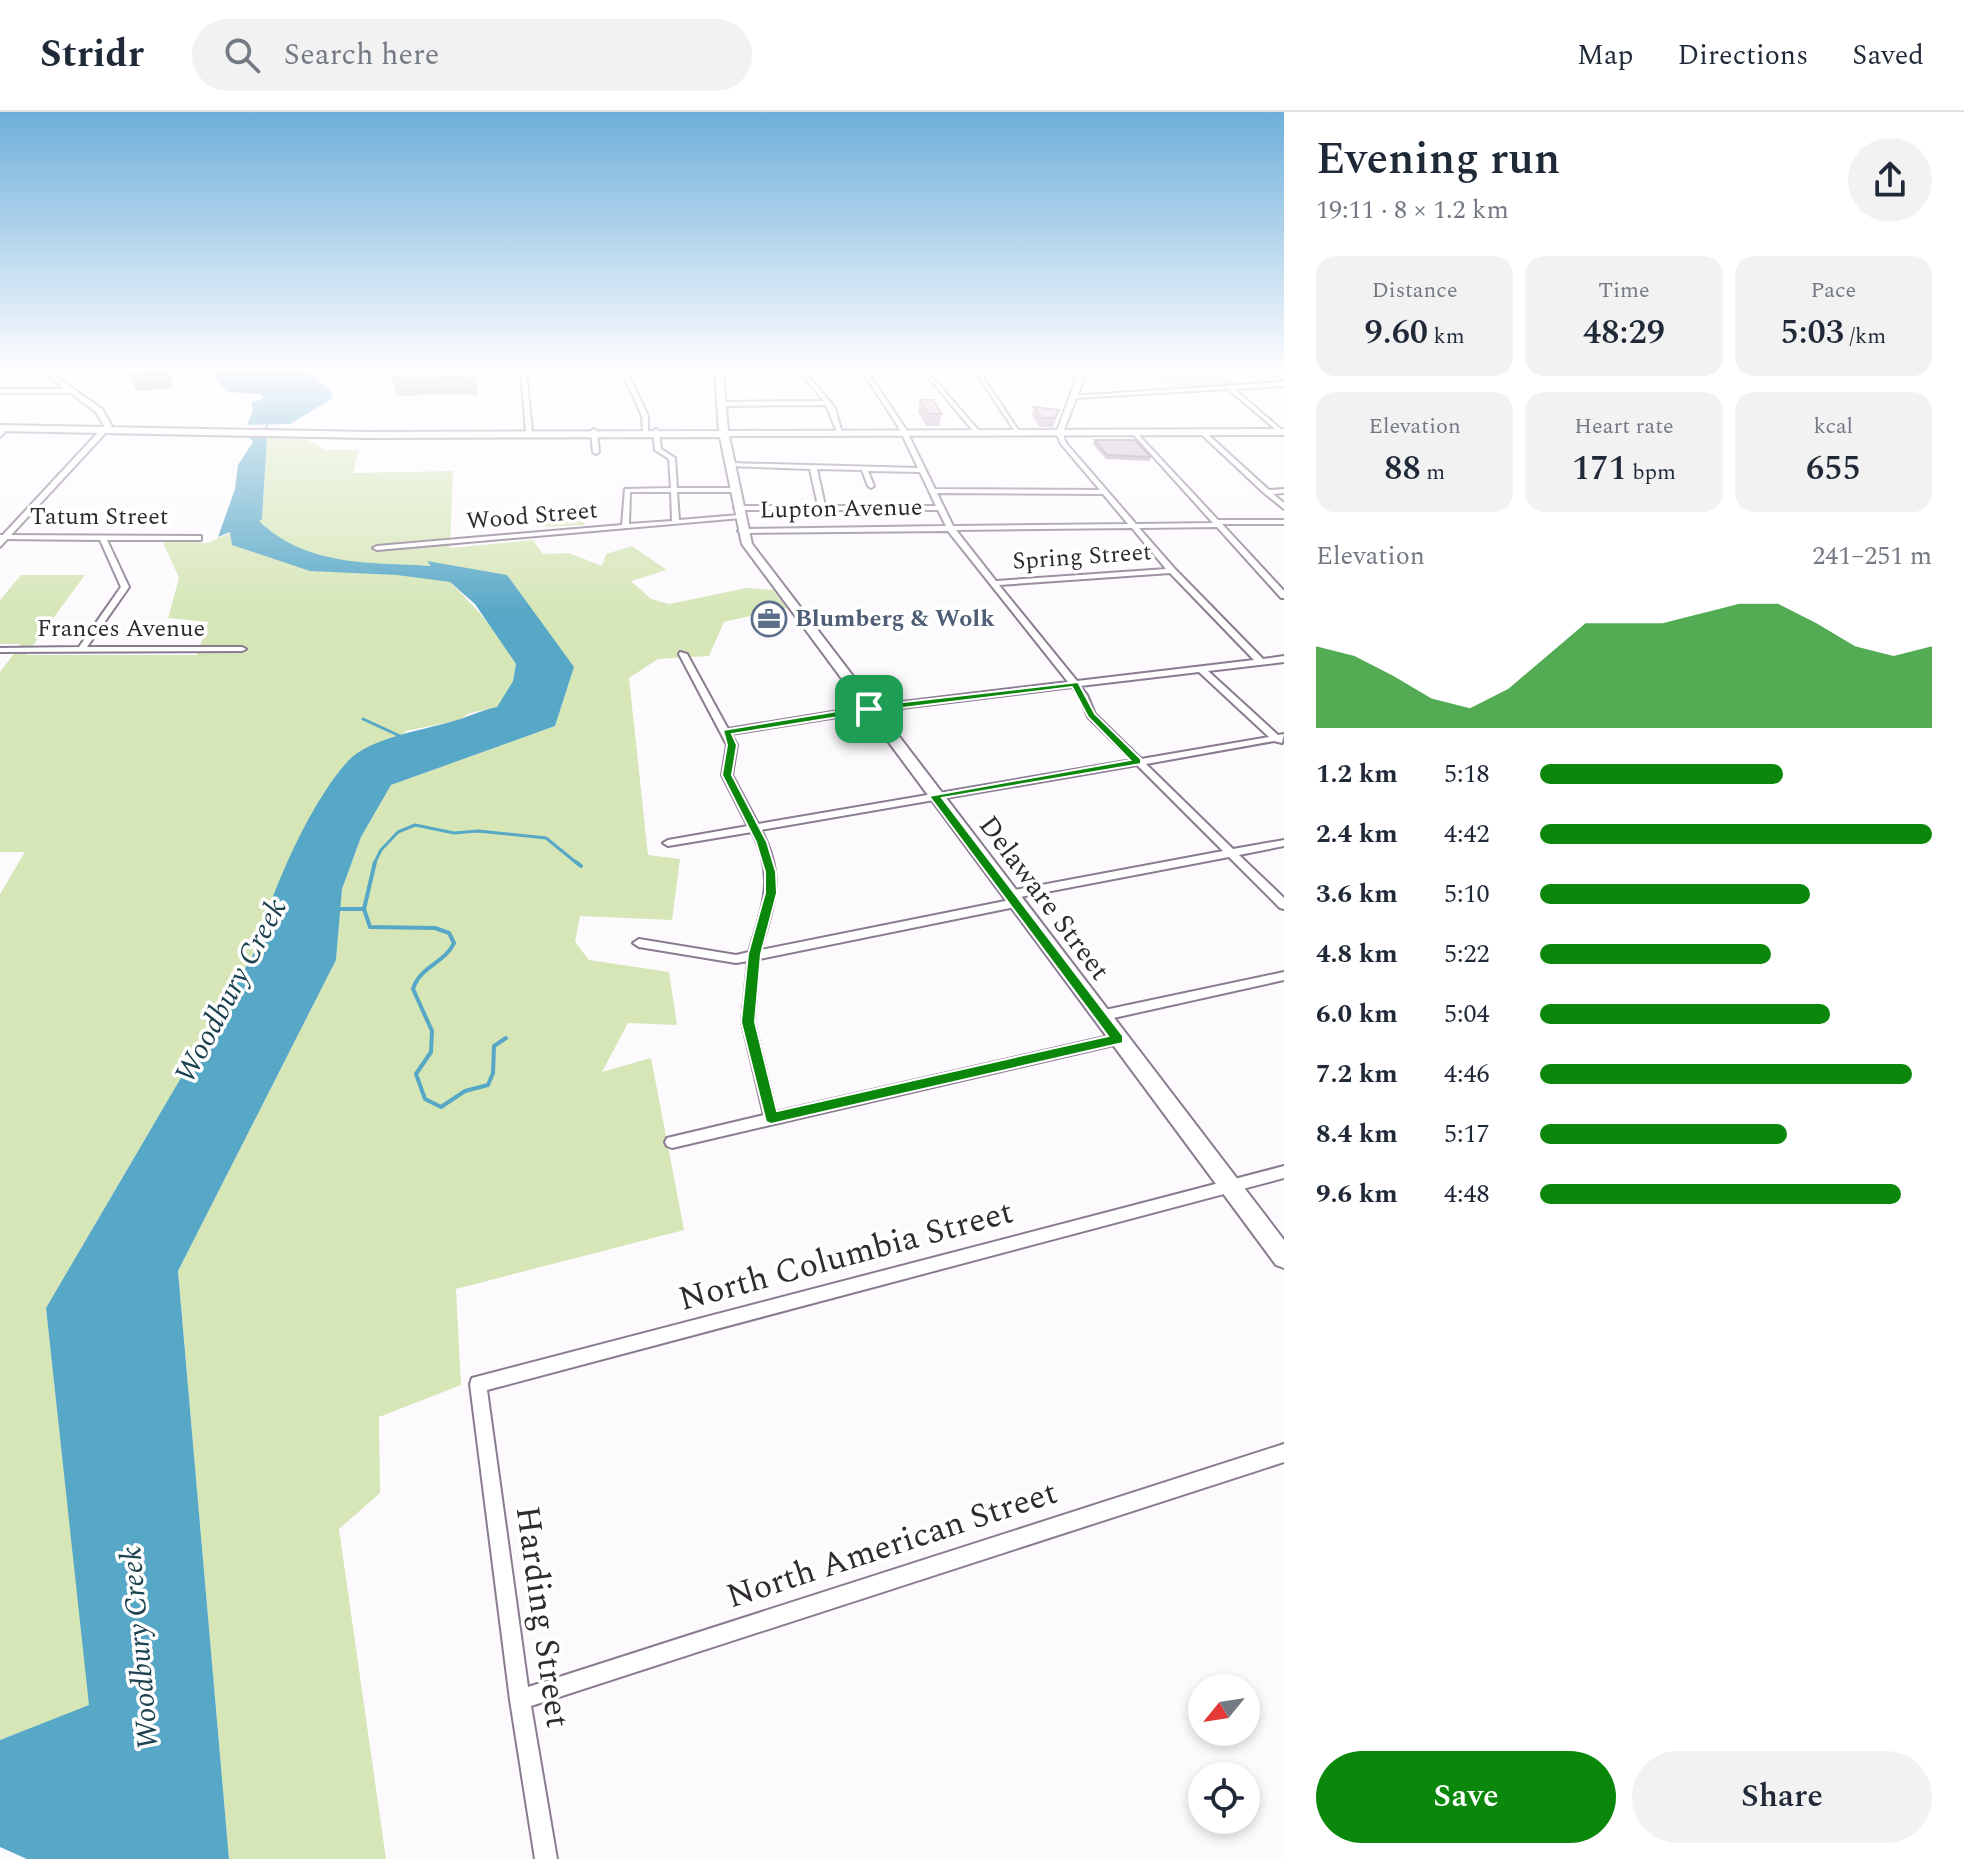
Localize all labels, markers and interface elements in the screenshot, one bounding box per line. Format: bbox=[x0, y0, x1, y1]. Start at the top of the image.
search box bbox=[192, 19, 752, 91]
text: Stridr bbox=[40, 26, 144, 84]
text: Search here bbox=[284, 32, 439, 78]
icon: search bbox=[220, 33, 264, 77]
text: Map bbox=[1577, 34, 1634, 77]
text: Directions bbox=[1678, 34, 1808, 77]
text: Saved bbox=[1852, 34, 1924, 77]
text: Evening run bbox=[1316, 126, 1560, 193]
button: share bbox=[1848, 138, 1932, 222]
text: 19:11 · 8 × 1.2 km bbox=[1316, 190, 1509, 230]
text: Distance bbox=[1372, 274, 1458, 307]
text: Time bbox=[1598, 274, 1650, 307]
text: Pace bbox=[1811, 274, 1856, 307]
text: 9.60 bbox=[1365, 307, 1428, 359]
text: 48:29 bbox=[1583, 307, 1665, 359]
text: 5:03 bbox=[1780, 307, 1844, 359]
text: km bbox=[1428, 320, 1465, 353]
text: /km bbox=[1844, 320, 1886, 353]
text: Elevation bbox=[1369, 410, 1461, 443]
text: Heart rate bbox=[1574, 410, 1674, 443]
text: kcal bbox=[1814, 410, 1853, 443]
text: 88 bbox=[1384, 443, 1421, 495]
text: 171 bbox=[1572, 443, 1627, 495]
text: 655 bbox=[1806, 443, 1861, 495]
text: m bbox=[1421, 456, 1445, 489]
text: bpm bbox=[1627, 456, 1676, 489]
street label: Lupton Avenue bbox=[759, 490, 923, 528]
street label: Wood Street bbox=[465, 492, 599, 540]
street label: Tatum Street bbox=[30, 499, 168, 535]
street label: Spring Street bbox=[1011, 534, 1153, 580]
text: Elevation bbox=[1316, 536, 1425, 576]
text: 241–251 m bbox=[1812, 536, 1932, 576]
office icon: Blumberg & Wolk bbox=[750, 600, 788, 638]
place label: Blumberg & Wolk bbox=[795, 601, 995, 637]
street label: Frances Avenue bbox=[37, 611, 205, 647]
pin bbox=[835, 675, 903, 743]
icon: arrive bbox=[847, 687, 891, 731]
text: 1.2 km bbox=[1316, 754, 1398, 794]
text: 5:18 bbox=[1444, 754, 1490, 794]
street label: Delaware Street bbox=[968, 806, 1121, 990]
text: 2.4 km bbox=[1316, 814, 1398, 854]
text: 4:42 bbox=[1444, 814, 1490, 854]
text: 3.6 km bbox=[1316, 874, 1398, 914]
text: 5:10 bbox=[1444, 874, 1490, 914]
water label: Woodbury Creek bbox=[163, 890, 299, 1092]
text: 4.8 km bbox=[1316, 934, 1398, 974]
text: 5:22 bbox=[1444, 934, 1490, 974]
text: 6.0 km bbox=[1316, 994, 1398, 1034]
text: 5:04 bbox=[1444, 994, 1490, 1034]
text: 7.2 km bbox=[1316, 1054, 1398, 1094]
text: 4:46 bbox=[1444, 1054, 1490, 1094]
text: 8.4 km bbox=[1316, 1114, 1398, 1154]
text: 5:17 bbox=[1444, 1114, 1490, 1154]
text: 9.6 km bbox=[1316, 1174, 1398, 1214]
text: 4:48 bbox=[1444, 1174, 1490, 1214]
street label: North Columbia Street bbox=[673, 1186, 1019, 1326]
street label: North American Street bbox=[720, 1467, 1064, 1623]
street label: Harding Street bbox=[501, 1503, 583, 1731]
water label: Woodbury Creek bbox=[108, 1545, 172, 1751]
north arrow bbox=[1188, 1674, 1260, 1746]
map controls bbox=[1188, 1674, 1260, 1834]
button: Save bbox=[1316, 1751, 1616, 1843]
button: Share bbox=[1632, 1751, 1932, 1843]
button: locate bbox=[1188, 1762, 1260, 1834]

